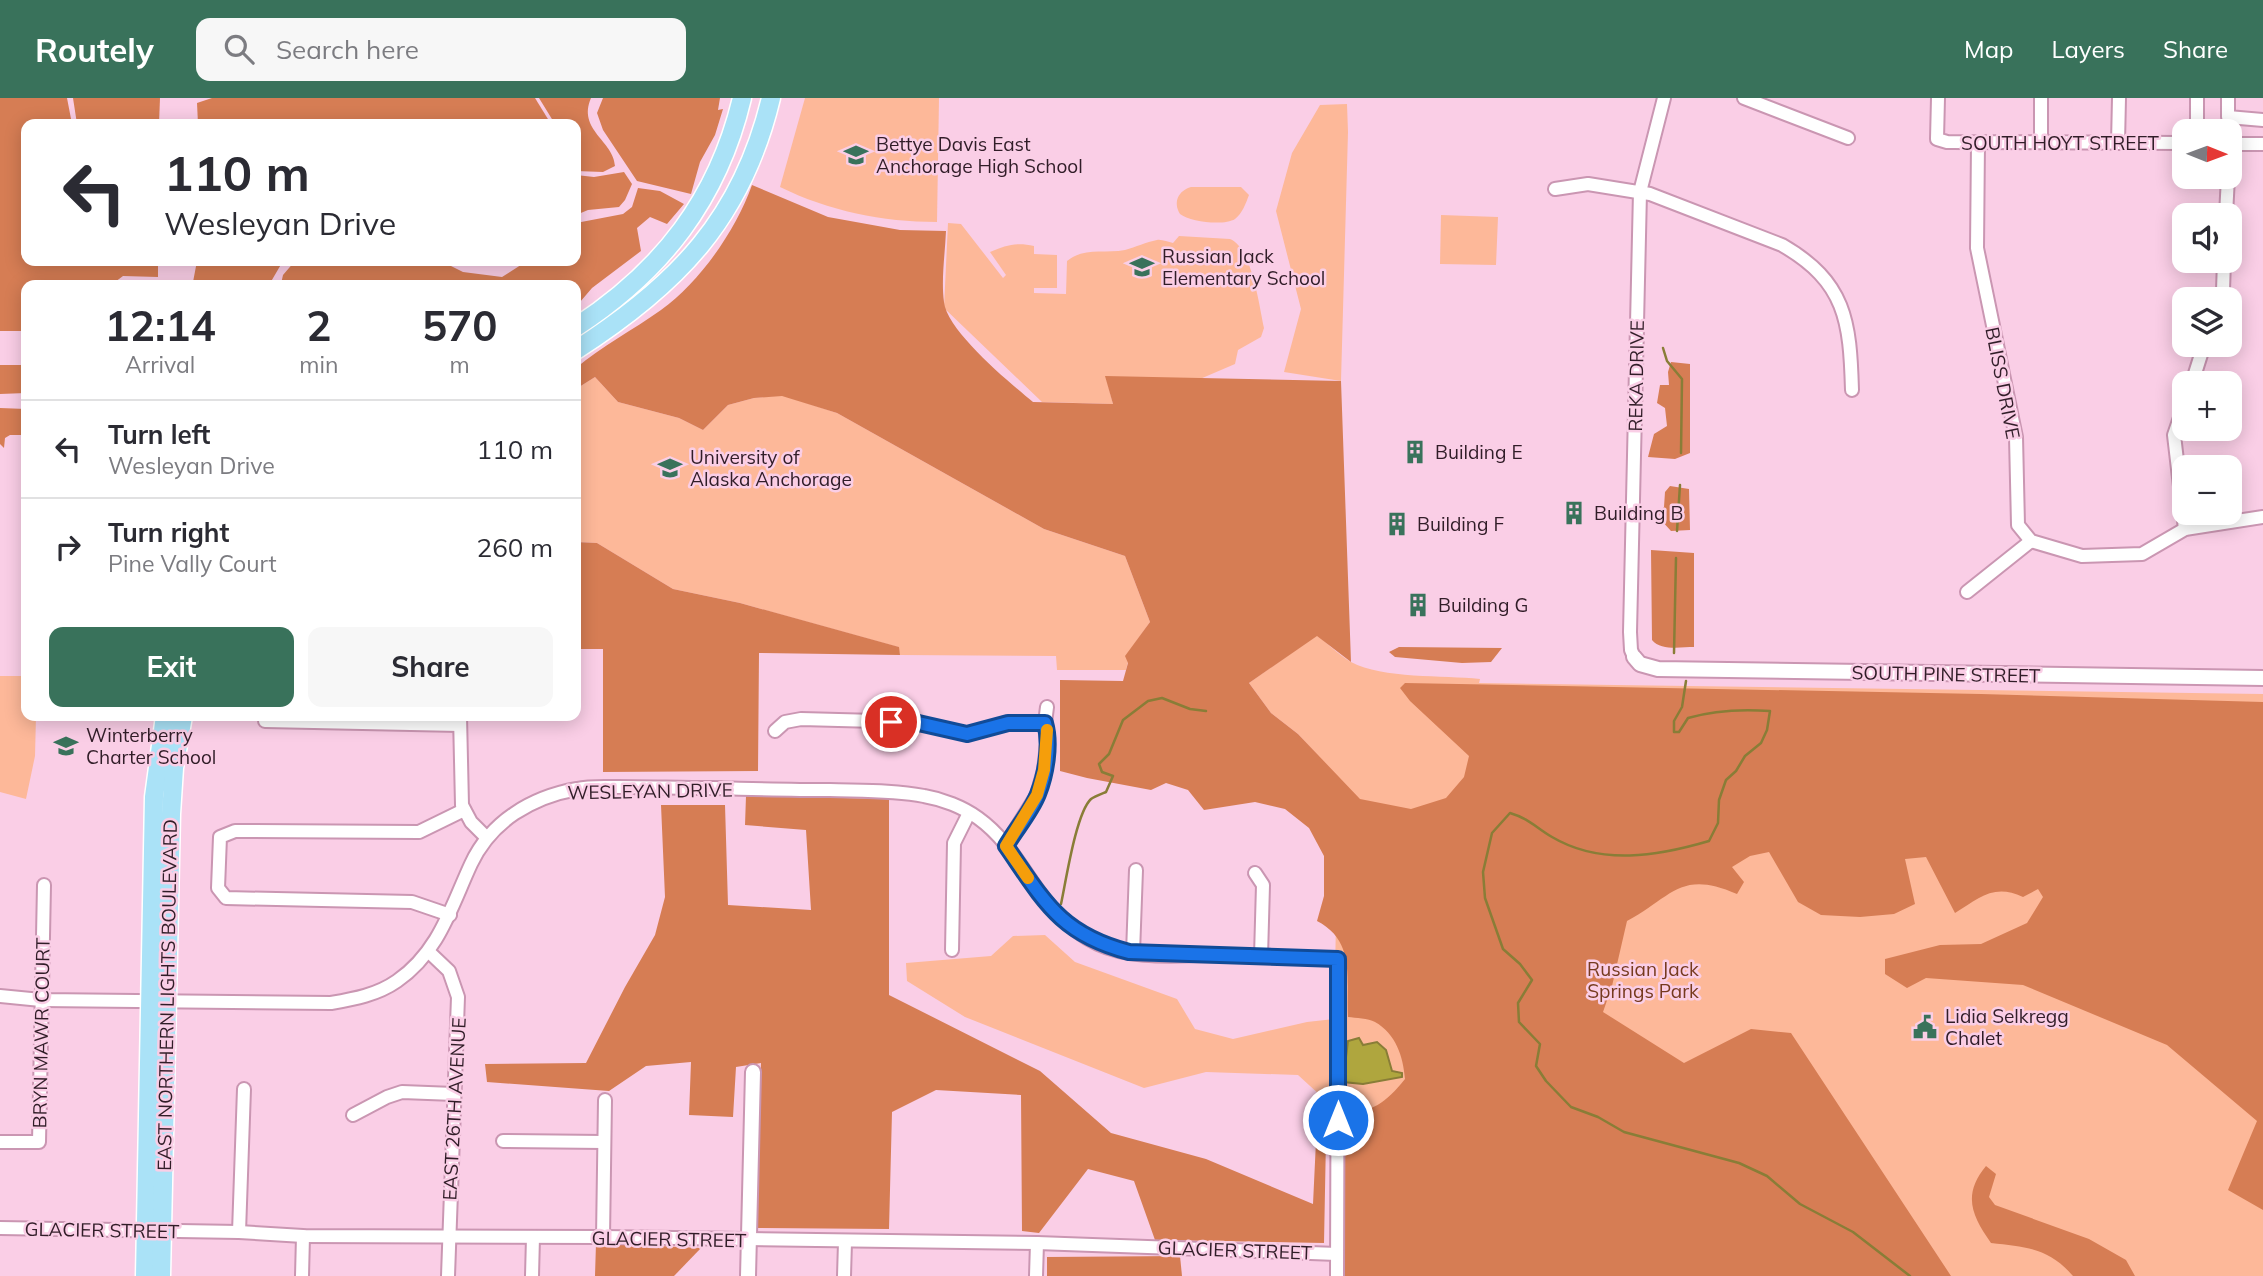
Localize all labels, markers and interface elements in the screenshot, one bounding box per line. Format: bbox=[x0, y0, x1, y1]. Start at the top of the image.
search box bbox=[196, 18, 686, 81]
text: Routely bbox=[35, 29, 154, 70]
icon: search bbox=[220, 30, 258, 68]
text: Search here bbox=[276, 33, 419, 66]
text: Map bbox=[1964, 34, 2013, 64]
text: Layers bbox=[2051, 34, 2125, 64]
text: Share bbox=[2163, 34, 2228, 64]
north arrow bbox=[2172, 119, 2242, 189]
map controls bbox=[2172, 119, 2242, 525]
street label: SOUTH HOYT STREET bbox=[1961, 131, 2159, 155]
place label: Bettye Davis East Anchorage High School bbox=[876, 132, 1083, 178]
school or university icon: Bettye Davis East Anchorage High School bbox=[842, 141, 870, 169]
text: 110 m bbox=[164, 142, 310, 203]
icon: left bbox=[49, 147, 140, 238]
text: Wesleyan Drive bbox=[164, 203, 396, 243]
button: sound bbox=[2172, 203, 2242, 273]
place label: Russian Jack Elementary School bbox=[1162, 244, 1325, 290]
school or university icon: Russian Jack Elementary School bbox=[1128, 253, 1156, 281]
button: layers bbox=[2172, 287, 2242, 357]
text: 12:14 bbox=[105, 299, 216, 352]
text: 2 bbox=[306, 299, 331, 352]
text: 570 bbox=[422, 299, 497, 352]
street label: REKA DRIVE bbox=[1623, 320, 1649, 432]
street label: BLISS DRIVE bbox=[1980, 325, 2026, 441]
text: Arrival bbox=[125, 350, 195, 379]
text: min bbox=[299, 350, 338, 379]
text: m bbox=[450, 350, 470, 379]
button: + bbox=[2172, 371, 2242, 441]
text: Turn left bbox=[108, 418, 210, 451]
icon: left bbox=[49, 430, 87, 468]
text: 110 m bbox=[477, 433, 553, 466]
building icon: Building E bbox=[1401, 438, 1429, 466]
place label: Building E bbox=[1435, 440, 1523, 464]
place label: University of Alaska Anchorage bbox=[690, 445, 852, 491]
text: Wesleyan Drive bbox=[108, 451, 275, 480]
school or university icon: University of Alaska Anchorage bbox=[656, 454, 684, 482]
button: − bbox=[2172, 455, 2242, 525]
building icon: Building B bbox=[1560, 499, 1588, 527]
place label: Building B bbox=[1594, 501, 1683, 525]
building icon: Building F bbox=[1383, 510, 1411, 538]
place label: Building F bbox=[1417, 512, 1504, 536]
text: Turn right bbox=[108, 516, 229, 549]
icon: right bbox=[49, 528, 87, 566]
text: 260 m bbox=[477, 531, 553, 564]
text: Pine Vally Court bbox=[108, 549, 276, 578]
building icon: Building G bbox=[1404, 591, 1432, 619]
place label: Building G bbox=[1438, 593, 1528, 617]
button: Exit bbox=[49, 627, 294, 707]
button: Share bbox=[308, 627, 553, 707]
street label: SOUTH PINE STREET bbox=[1851, 660, 2041, 688]
pin bbox=[861, 692, 921, 752]
icon: arrive bbox=[872, 703, 910, 741]
place label: Winterberry Charter School bbox=[86, 723, 216, 769]
school or university icon: Winterberry Charter School bbox=[52, 732, 80, 760]
street label: WESLEYAN DRIVE bbox=[567, 778, 733, 804]
street label: EAST NORTHERN LIGHTS BOULEVARD bbox=[152, 819, 182, 1171]
street label: BRYN MAWR COURT bbox=[27, 937, 55, 1129]
park label: Russian Jack Springs Park bbox=[1587, 957, 1699, 1003]
place label: Lidia Selkregg Chalet bbox=[1945, 1004, 2069, 1050]
public building icon: Lidia Selkregg Chalet bbox=[1911, 1013, 1939, 1041]
street label: EAST 26TH AVENUE bbox=[437, 1017, 471, 1201]
position arrow bbox=[1301, 1083, 1375, 1157]
street label: GLACIER STREET bbox=[25, 1217, 180, 1243]
street label: GLACIER STREET bbox=[592, 1226, 747, 1252]
street label: GLACIER STREET bbox=[1157, 1235, 1313, 1265]

